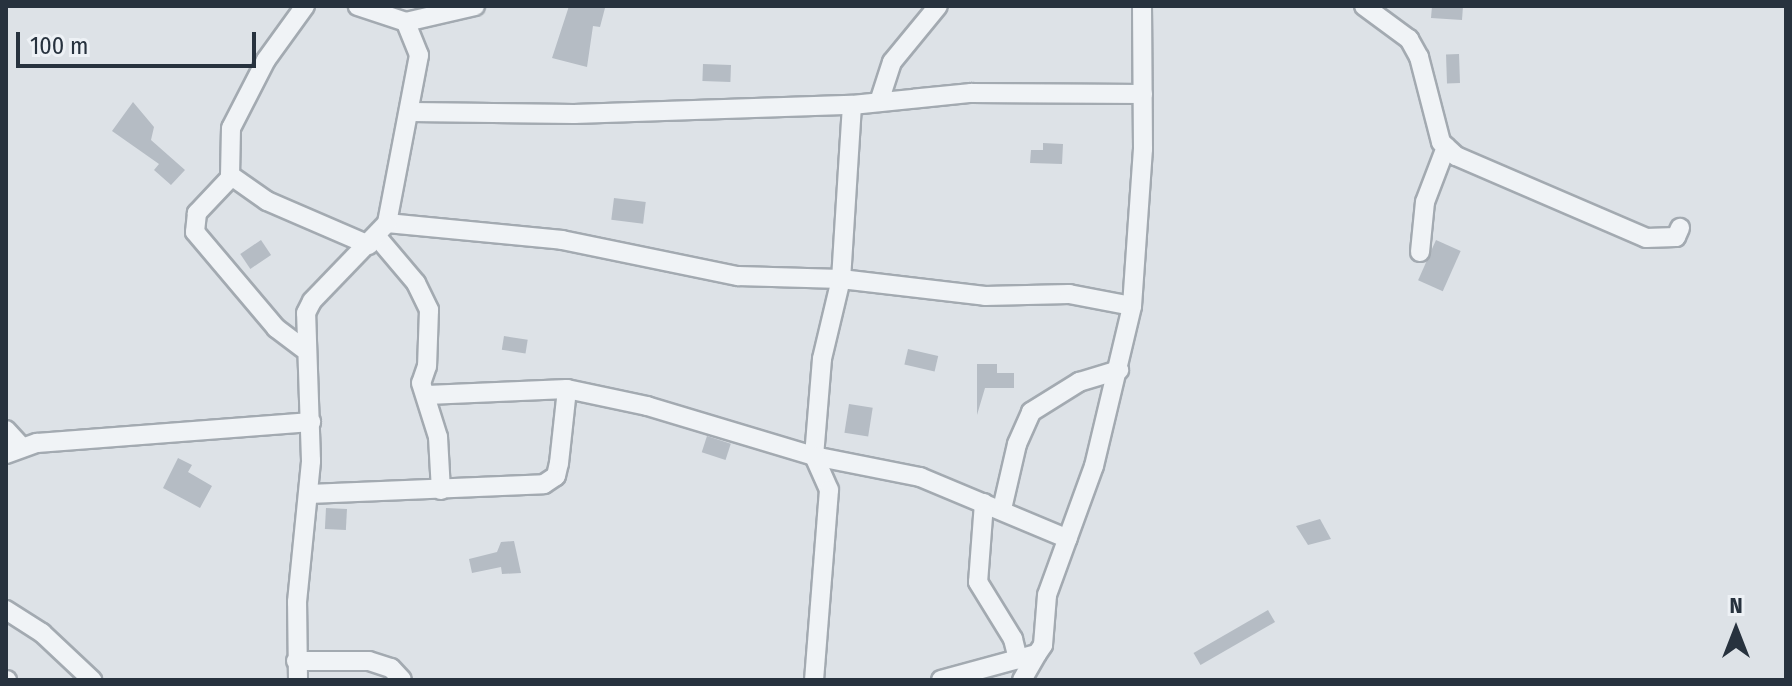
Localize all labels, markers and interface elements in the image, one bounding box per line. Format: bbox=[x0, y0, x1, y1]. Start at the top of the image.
scale bar bbox=[20, 16, 260, 66]
text: 100 m bbox=[30, 32, 88, 60]
north arrow bbox=[1696, 590, 1776, 670]
text: N bbox=[1729, 592, 1743, 619]

